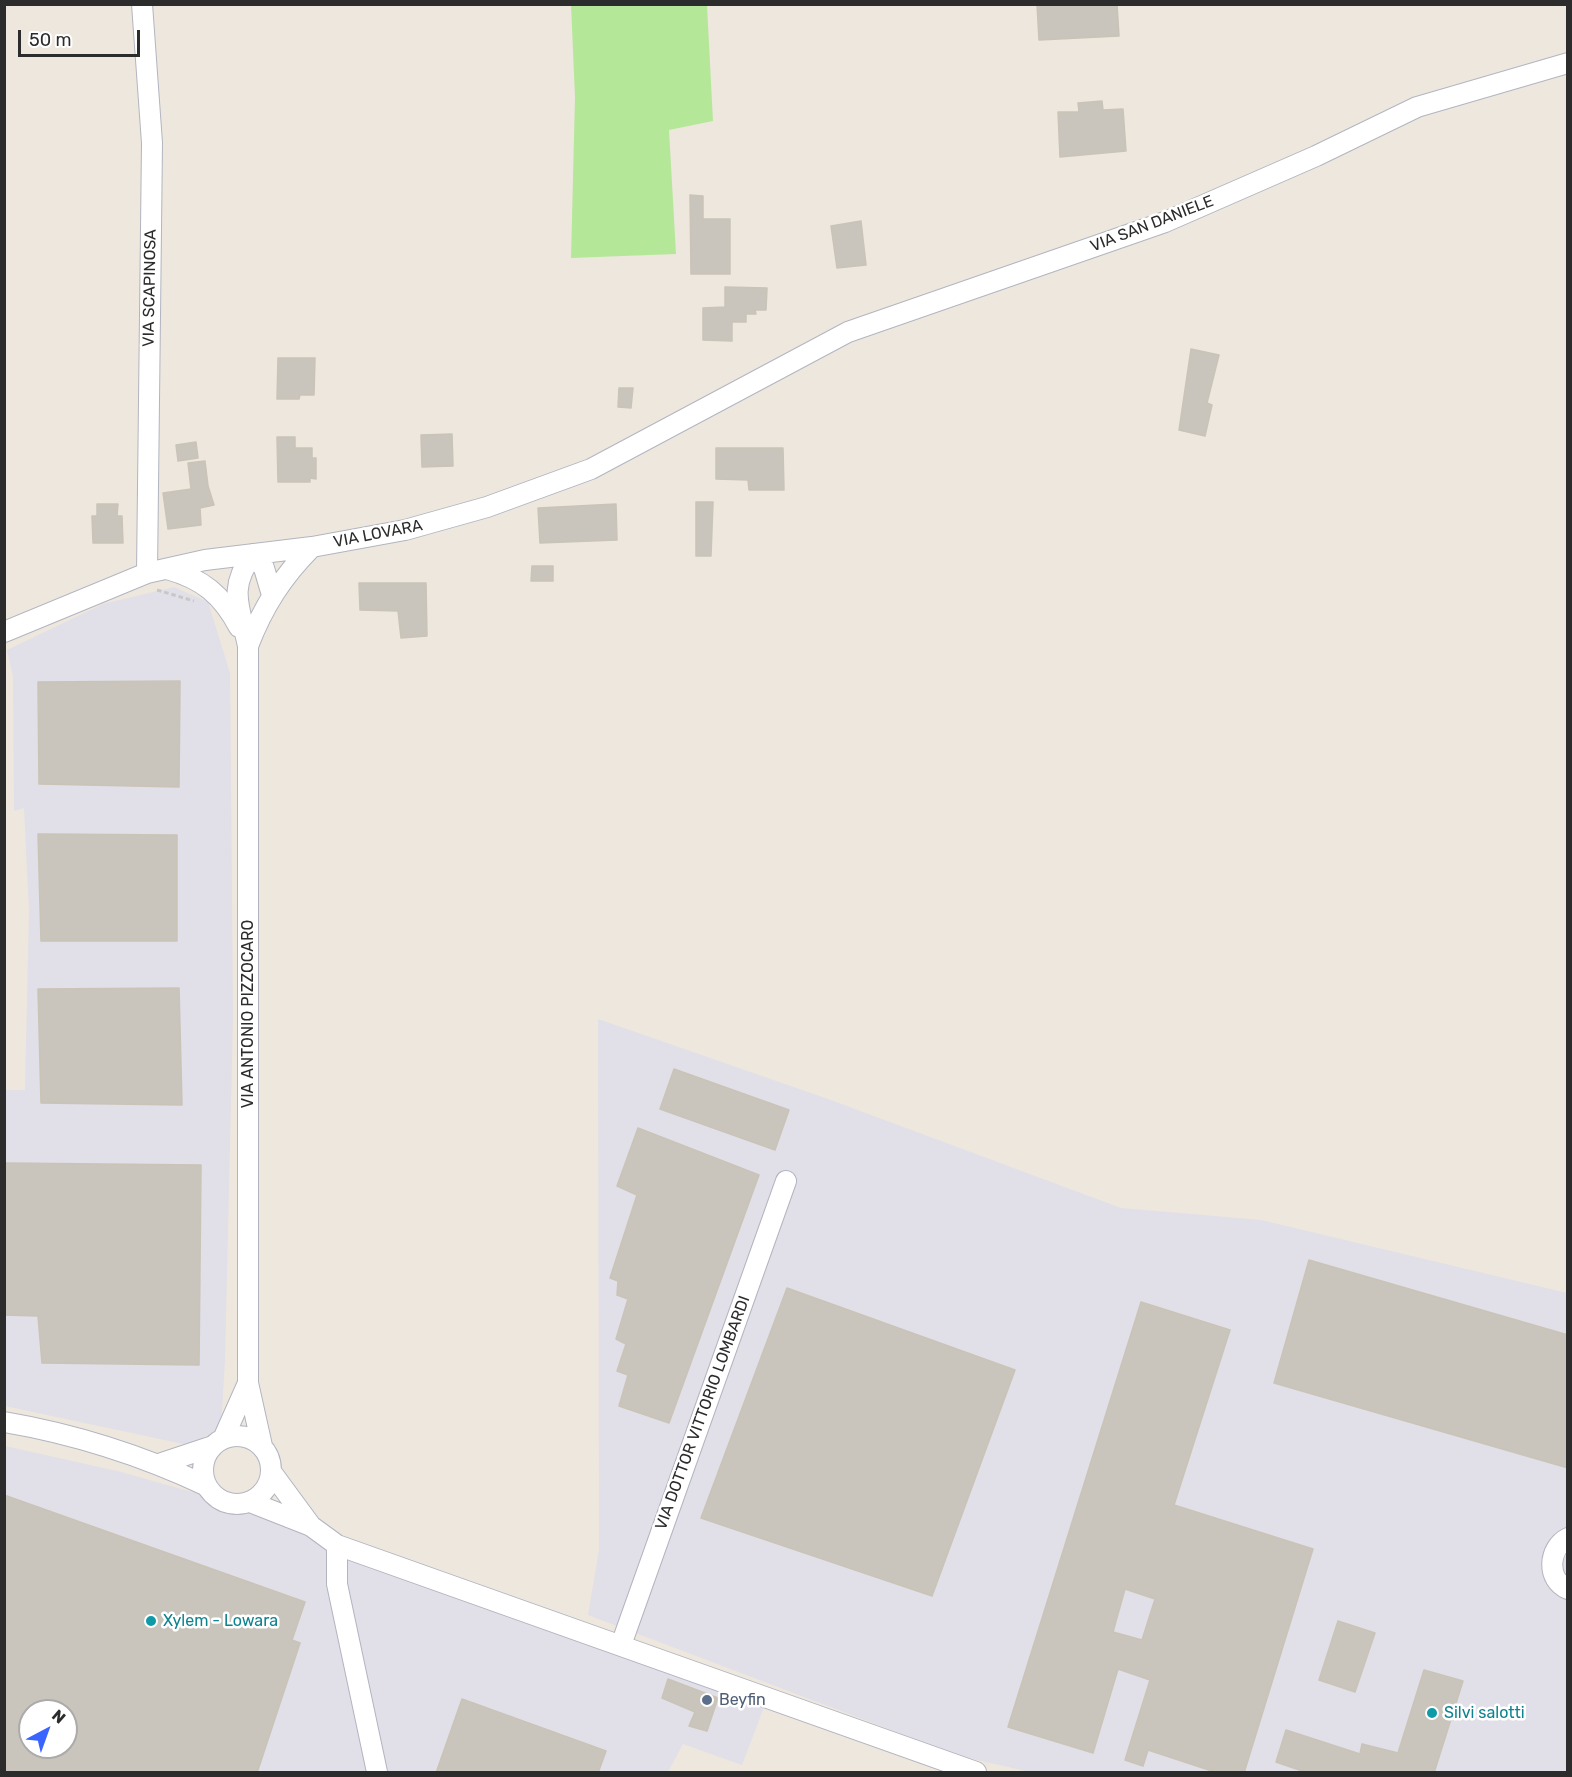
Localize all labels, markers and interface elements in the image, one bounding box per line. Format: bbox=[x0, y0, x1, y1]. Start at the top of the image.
scale bar bbox=[21, 18, 142, 56]
text: 50 m bbox=[29, 29, 72, 51]
street label: VIA SAN DANIELE bbox=[1088, 192, 1216, 256]
street label: VIA SCAPINOSA bbox=[139, 229, 161, 347]
street label: VIA LOVARA bbox=[332, 516, 424, 552]
street label: VIA ANTONIO PIZZOCARO bbox=[238, 920, 258, 1108]
street label: VIA DOTTOR VITTORIO LOMBARDI bbox=[652, 1293, 754, 1533]
place label: Xylem - Lowara bbox=[163, 1611, 278, 1631]
marker: Xylem - Lowara bbox=[144, 1614, 158, 1628]
place label: Beyfin bbox=[719, 1690, 766, 1710]
marker: Beyfin bbox=[700, 1693, 714, 1707]
north arrow bbox=[18, 1699, 78, 1759]
place label: Silvi salotti bbox=[1444, 1703, 1525, 1723]
text: N bbox=[48, 1706, 69, 1727]
marker: Silvi salotti bbox=[1425, 1706, 1439, 1720]

